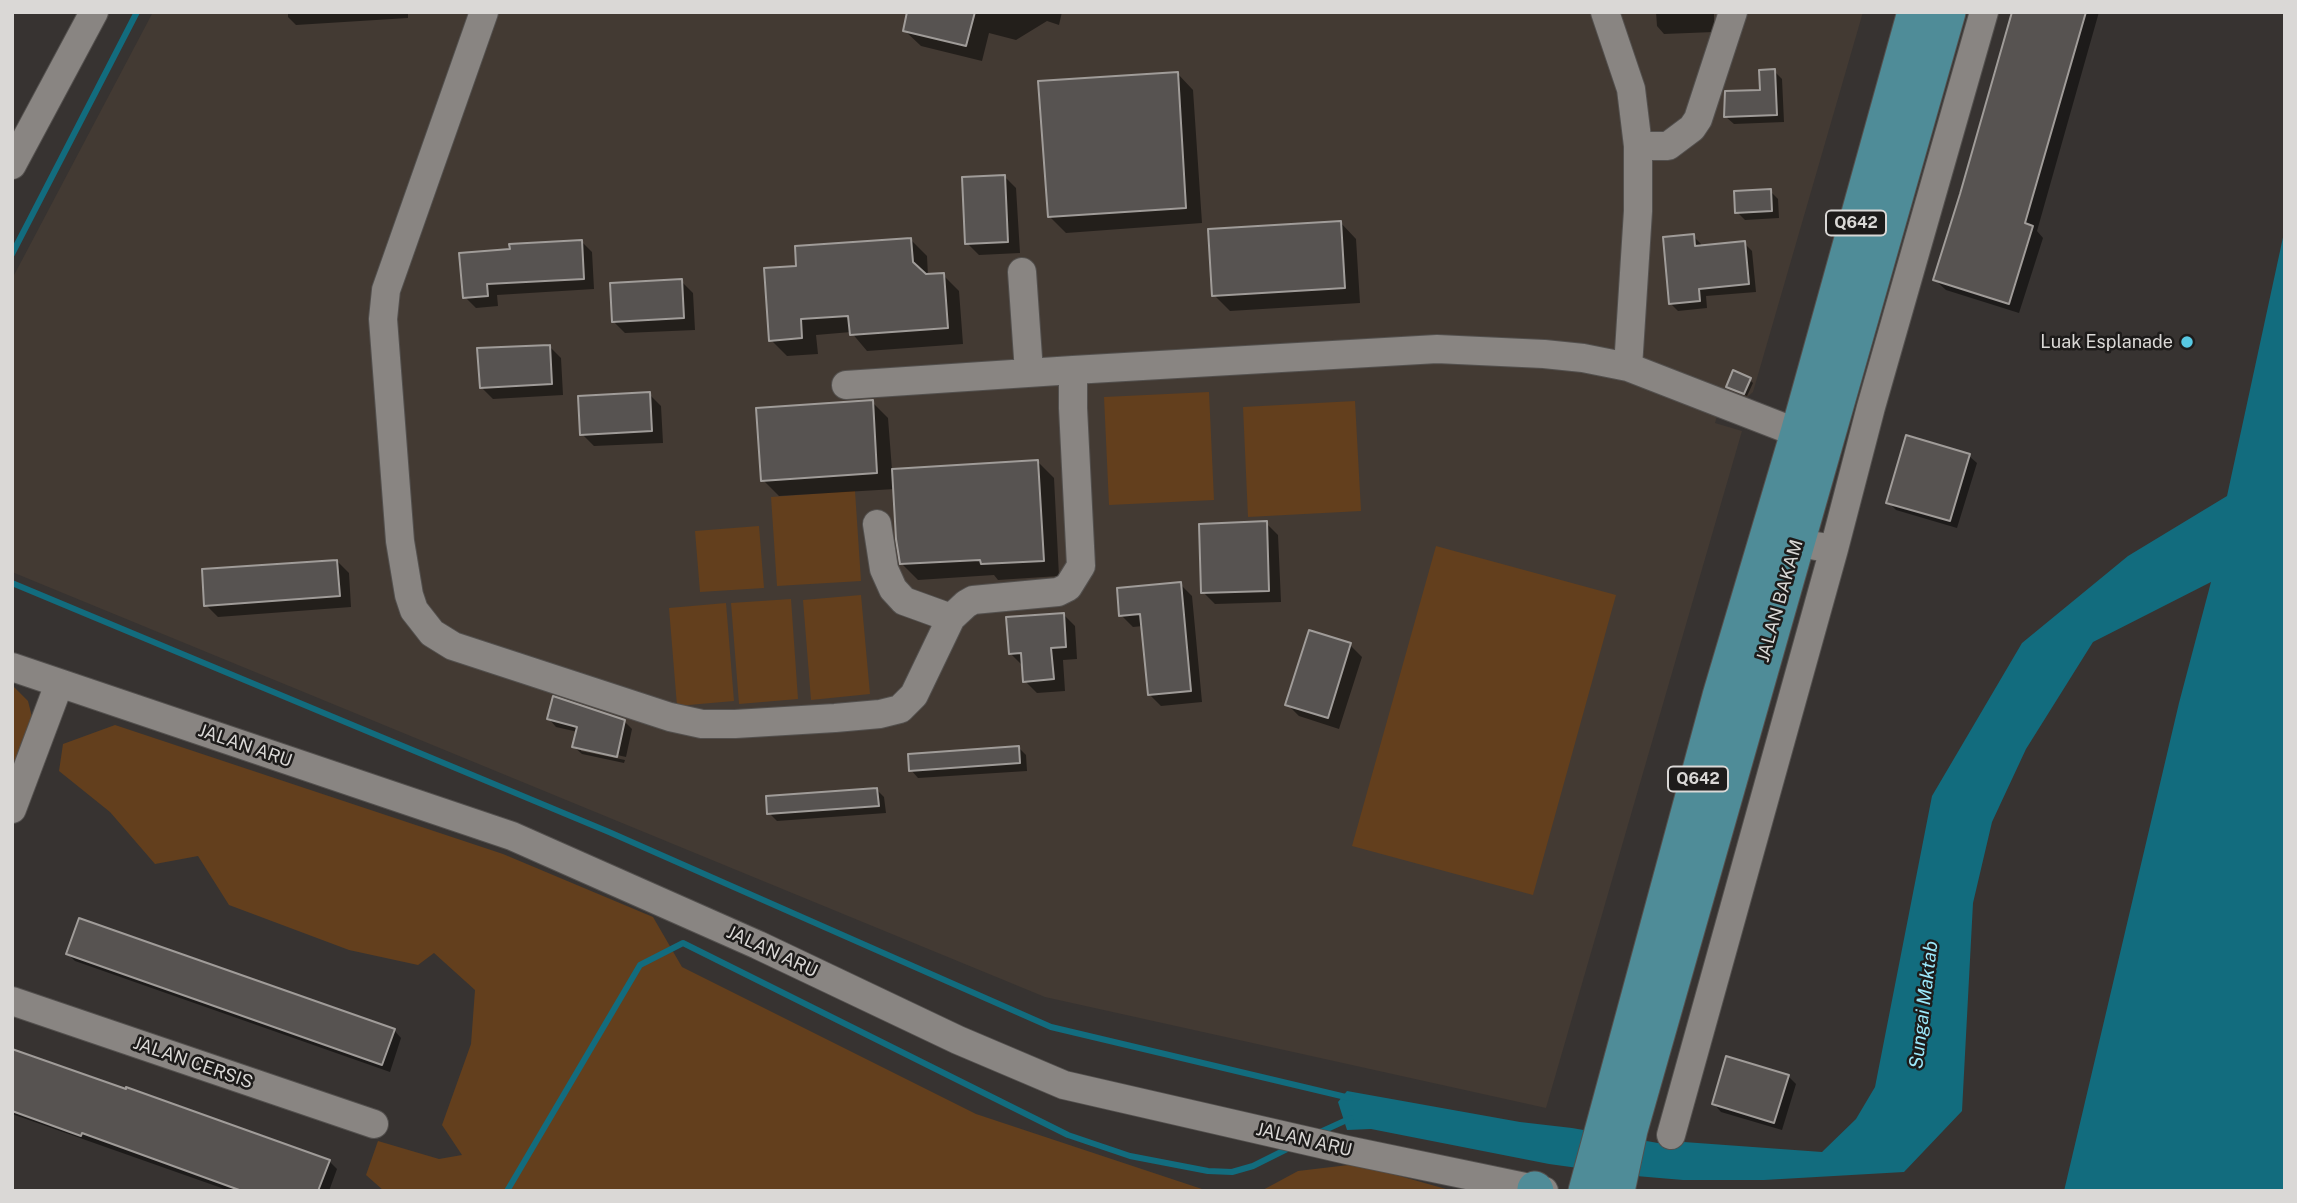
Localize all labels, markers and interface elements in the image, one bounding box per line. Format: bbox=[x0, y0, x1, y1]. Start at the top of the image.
road number: Q642 bbox=[1826, 210, 1886, 236]
place label: Luak Esplanade bbox=[2040, 331, 2173, 353]
marker: Luak Esplanade bbox=[2179, 334, 2195, 350]
street label: JALAN BAKAM bbox=[1752, 537, 1808, 665]
street label: JALAN ARU bbox=[195, 720, 295, 772]
road number: Q642 bbox=[1668, 766, 1728, 792]
street label: JALAN ARU bbox=[723, 922, 821, 982]
water label: Sungai Maktab bbox=[1905, 940, 1943, 1070]
street label: JALAN CERSIS bbox=[130, 1032, 256, 1094]
street label: JALAN ARU bbox=[1254, 1118, 1354, 1162]

